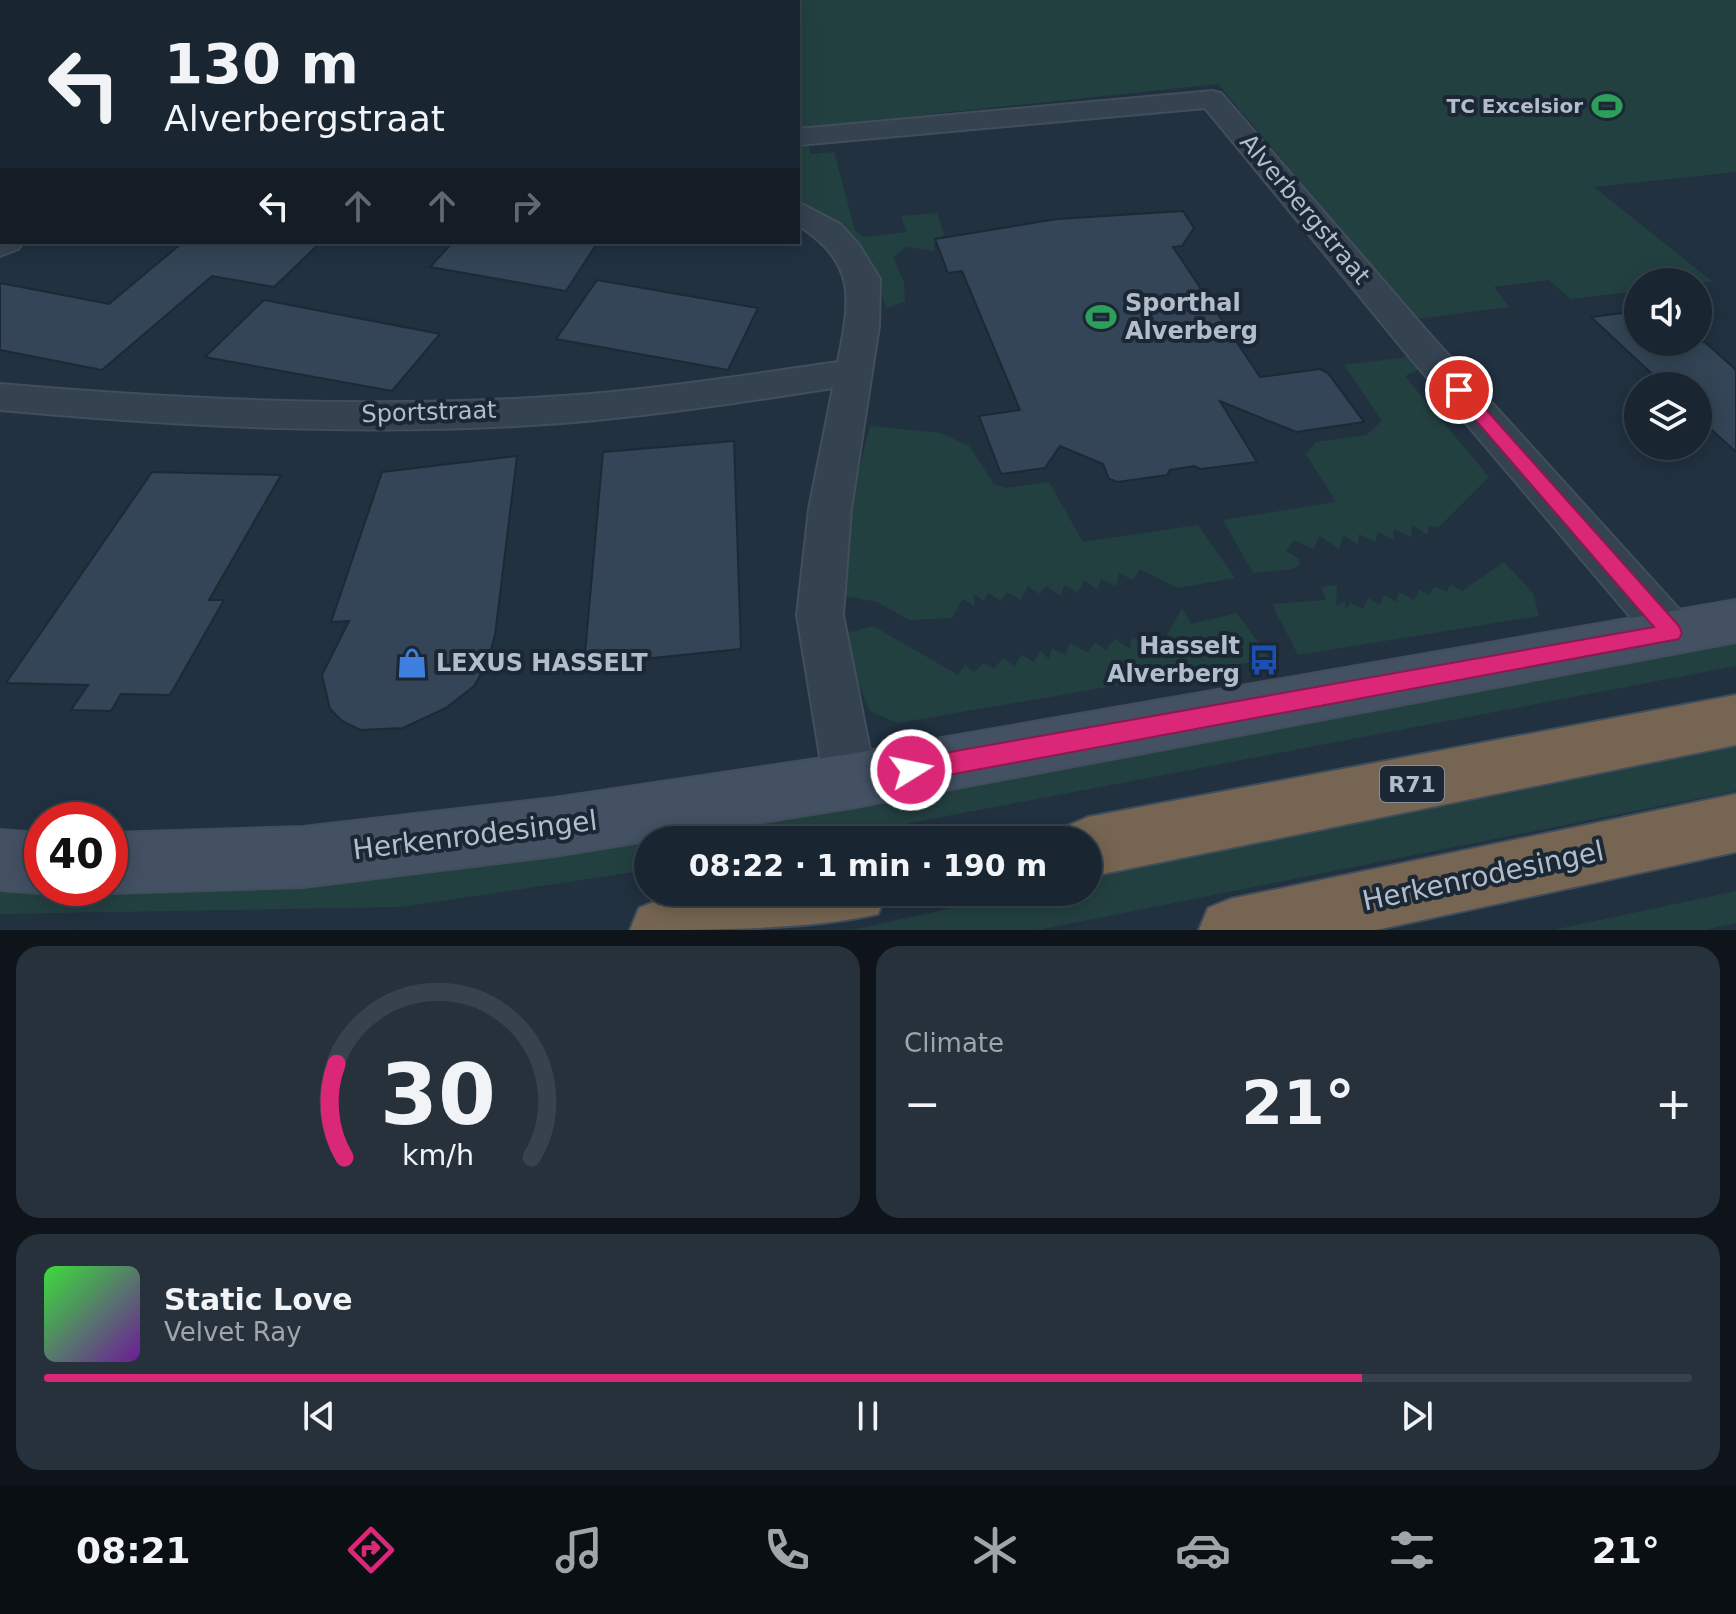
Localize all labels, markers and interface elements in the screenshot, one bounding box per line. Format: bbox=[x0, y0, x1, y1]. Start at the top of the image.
text: 130 m bbox=[164, 31, 359, 96]
icon: left bbox=[32, 32, 136, 136]
sports icon: TC Excelsior bbox=[1590, 89, 1624, 123]
place label: TC Excelsior bbox=[1447, 94, 1583, 118]
text: Alverbergstraat bbox=[164, 98, 445, 139]
street label: Alverbergstraat bbox=[1234, 128, 1376, 290]
icon: left bbox=[252, 184, 296, 228]
icon: ahead bbox=[336, 184, 380, 228]
icon: ahead bbox=[420, 184, 464, 228]
icon: right bbox=[504, 184, 548, 228]
map controls bbox=[1624, 268, 1712, 460]
button: sound bbox=[1624, 268, 1712, 356]
place label: Sporthal Alverberg bbox=[1125, 289, 1258, 345]
sports icon: Sporthal Alverberg bbox=[1084, 300, 1118, 334]
pin bbox=[1425, 356, 1493, 424]
icon: arrive bbox=[1437, 368, 1481, 412]
button: layers bbox=[1624, 372, 1712, 460]
street label: Sportstraat bbox=[361, 396, 497, 428]
place label: Hasselt Alverberg bbox=[1107, 632, 1240, 688]
bus stop icon: Hasselt Alverberg bbox=[1247, 643, 1281, 677]
shop icon: LEXUS HASSELT bbox=[395, 646, 429, 680]
place label: LEXUS HASSELT bbox=[436, 649, 648, 677]
position arrow bbox=[869, 728, 953, 812]
road number: R71 bbox=[1380, 766, 1444, 802]
speed limit sign: 40 bbox=[24, 802, 128, 906]
street label: Herkenrodesingel bbox=[351, 804, 599, 866]
street label: Herkenrodesingel bbox=[1359, 834, 1607, 918]
text: 08:22 · 1 min · 190 m bbox=[689, 848, 1047, 883]
text: Climate bbox=[904, 1028, 1004, 1058]
text: 30 bbox=[380, 1047, 496, 1144]
text: 21° bbox=[1241, 1068, 1355, 1138]
text: − bbox=[904, 1078, 941, 1129]
text: + bbox=[1655, 1078, 1692, 1129]
text: km/h bbox=[402, 1138, 474, 1172]
text: Static Love bbox=[164, 1282, 353, 1317]
text: Velvet Ray bbox=[164, 1317, 302, 1347]
icon: previous bbox=[297, 1394, 341, 1438]
icon: pause bbox=[846, 1394, 890, 1438]
icon: next bbox=[1395, 1394, 1439, 1438]
icon: directions bbox=[343, 1522, 399, 1578]
icon: music bbox=[551, 1522, 607, 1578]
icon: phone bbox=[759, 1522, 815, 1578]
icon: climate bbox=[967, 1522, 1023, 1578]
icon: car bbox=[1175, 1522, 1231, 1578]
icon: filters bbox=[1384, 1522, 1440, 1578]
text: 08:21 bbox=[76, 1530, 191, 1571]
text: 21° bbox=[1592, 1530, 1660, 1571]

